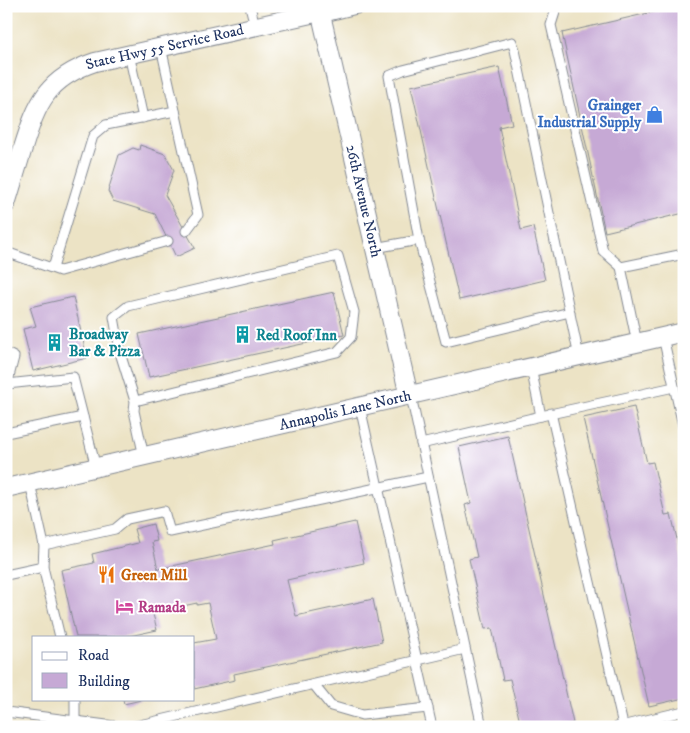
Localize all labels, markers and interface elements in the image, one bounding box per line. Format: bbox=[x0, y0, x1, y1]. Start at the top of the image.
street label: State Hwy 55 Service Road bbox=[83, 20, 246, 74]
place label: Grainger Industrial Supply bbox=[537, 96, 642, 132]
shop icon: Grainger Industrial Supply bbox=[645, 104, 665, 124]
street label: 26th Avenue North bbox=[342, 143, 386, 259]
place label: Broadway Bar & Pizza bbox=[69, 325, 141, 361]
building icon: Red Roof Inn bbox=[232, 325, 252, 345]
place label: Red Roof Inn bbox=[256, 326, 337, 345]
building icon: Broadway Bar & Pizza bbox=[45, 333, 65, 353]
street label: Annapolis Lane North bbox=[277, 386, 413, 434]
restaurant icon: Green Mill bbox=[97, 565, 117, 585]
place label: Green Mill bbox=[121, 566, 188, 585]
hotel icon: Ramada bbox=[114, 597, 134, 617]
place label: Ramada bbox=[138, 598, 186, 617]
legend bbox=[32, 636, 195, 700]
text: Road bbox=[78, 646, 110, 665]
text: Building bbox=[78, 672, 130, 691]

